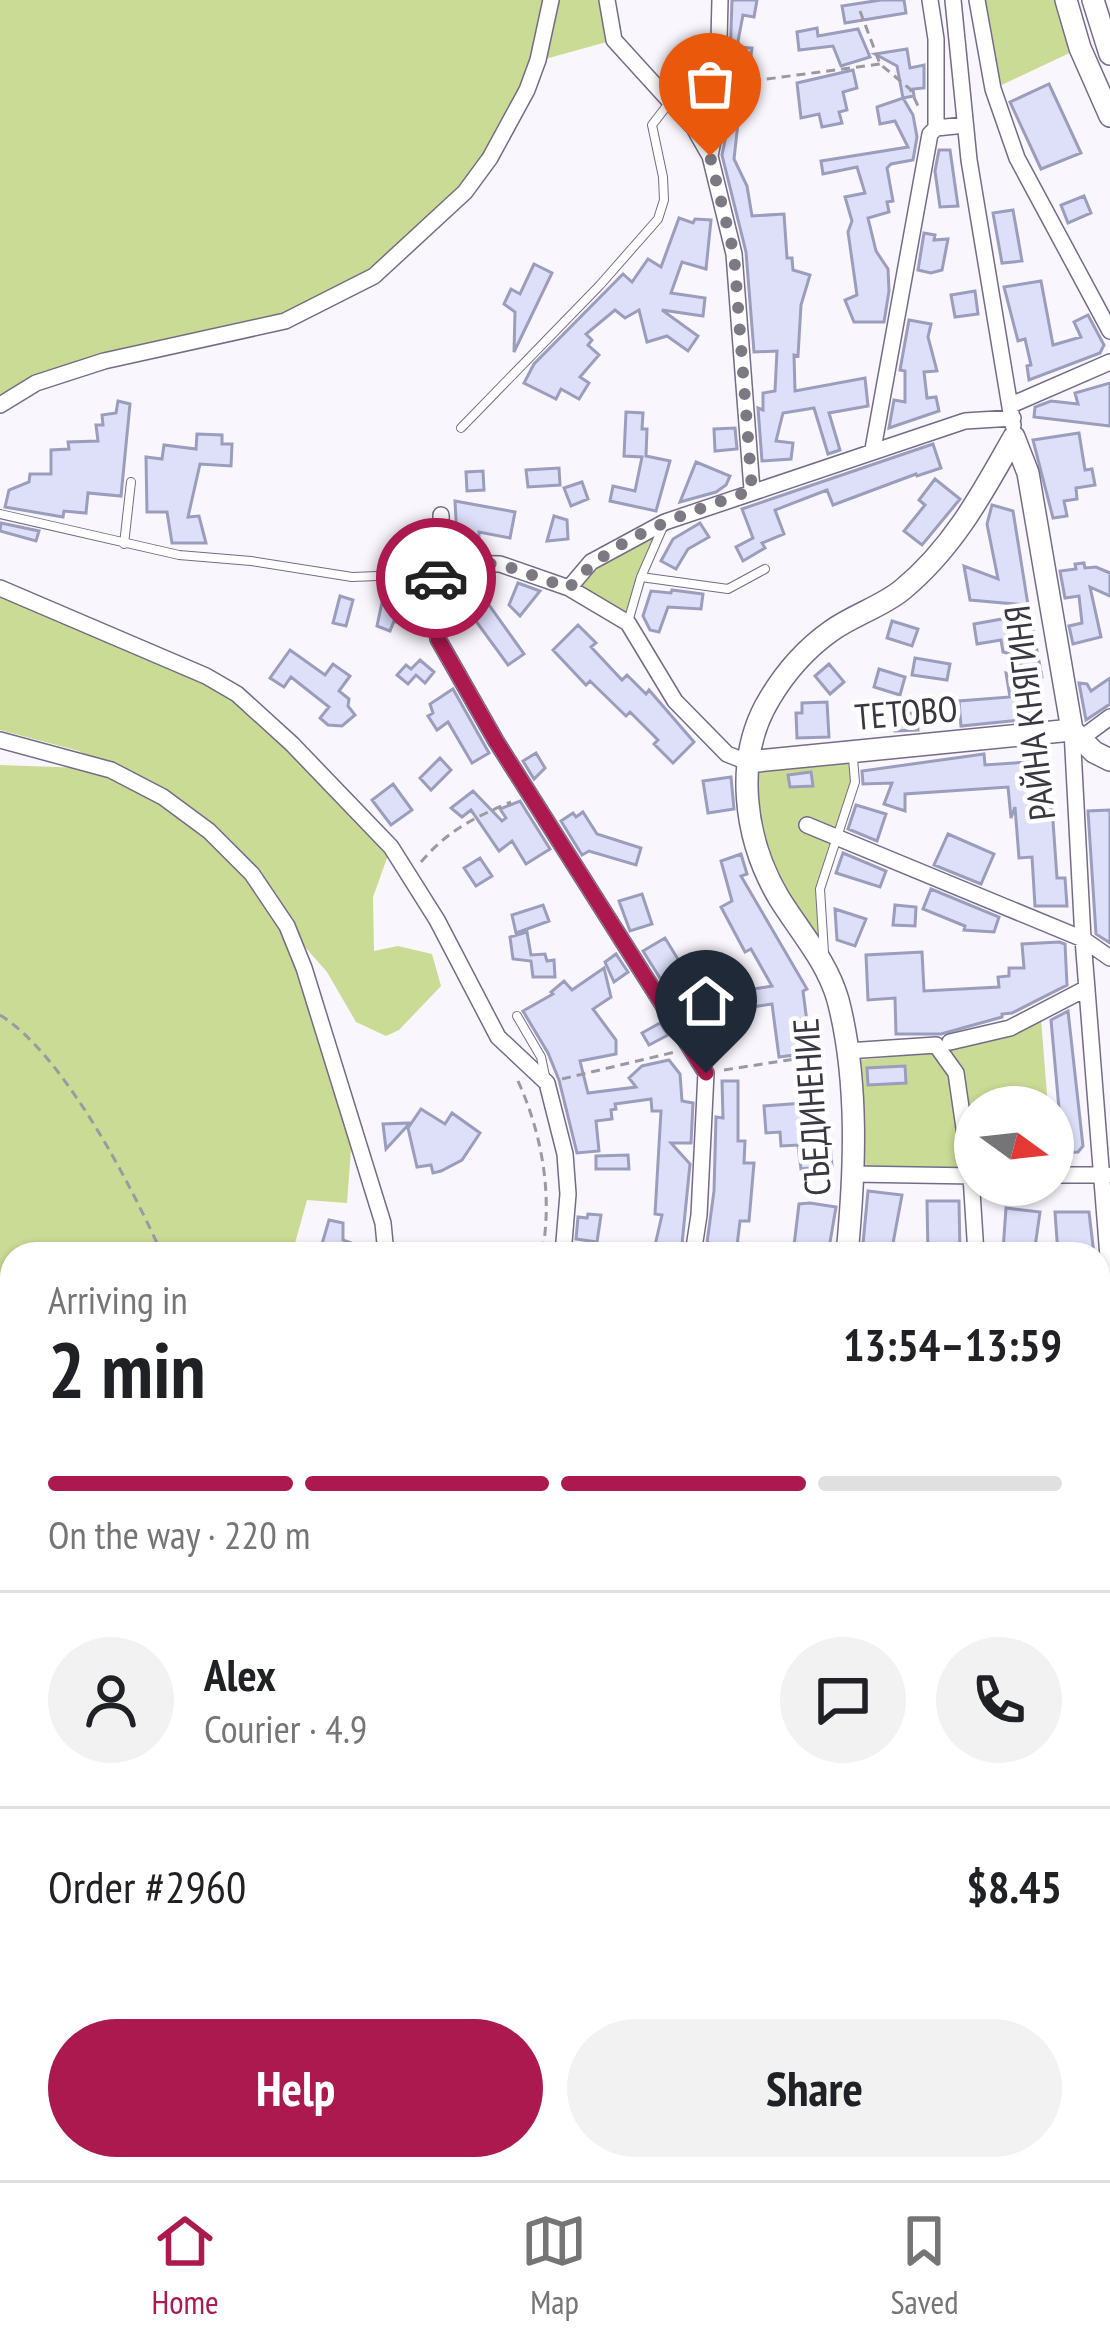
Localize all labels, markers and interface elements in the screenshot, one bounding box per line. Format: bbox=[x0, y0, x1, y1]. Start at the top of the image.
pin bbox=[659, 33, 761, 156]
icon: bag bbox=[677, 51, 743, 117]
courier bbox=[376, 518, 496, 638]
icon: car bbox=[403, 545, 469, 611]
street label: РАЙНА КНЯГИНЯ bbox=[993, 603, 1065, 823]
street label: ТЕТОВО bbox=[853, 684, 959, 740]
pin bbox=[655, 950, 757, 1073]
icon: home bbox=[673, 968, 739, 1034]
street label: СЪЕДИНЕНИЕ bbox=[781, 1017, 841, 1197]
north arrow bbox=[954, 1086, 1074, 1206]
map controls bbox=[954, 1086, 1074, 1206]
text: Arriving in bbox=[48, 1274, 188, 1325]
text: 13:54–13:59 bbox=[843, 1315, 1062, 1373]
text: 2 min bbox=[48, 1319, 206, 1420]
text: On the way · 220 m bbox=[48, 1509, 310, 1560]
button: person bbox=[48, 1637, 174, 1763]
button: chat bbox=[780, 1637, 906, 1763]
button: phone bbox=[936, 1637, 1062, 1763]
text: Alex bbox=[204, 1645, 276, 1703]
text: Courier · 4.9 bbox=[204, 1703, 367, 1754]
text: Order #2960 bbox=[48, 1857, 246, 1915]
text: $8.45 bbox=[966, 1857, 1062, 1915]
button: Help bbox=[48, 2019, 543, 2157]
button: Share bbox=[567, 2019, 1062, 2157]
tab: Home bbox=[151, 2208, 219, 2323]
tab: Map bbox=[521, 2208, 587, 2323]
tab: Saved bbox=[890, 2208, 958, 2323]

